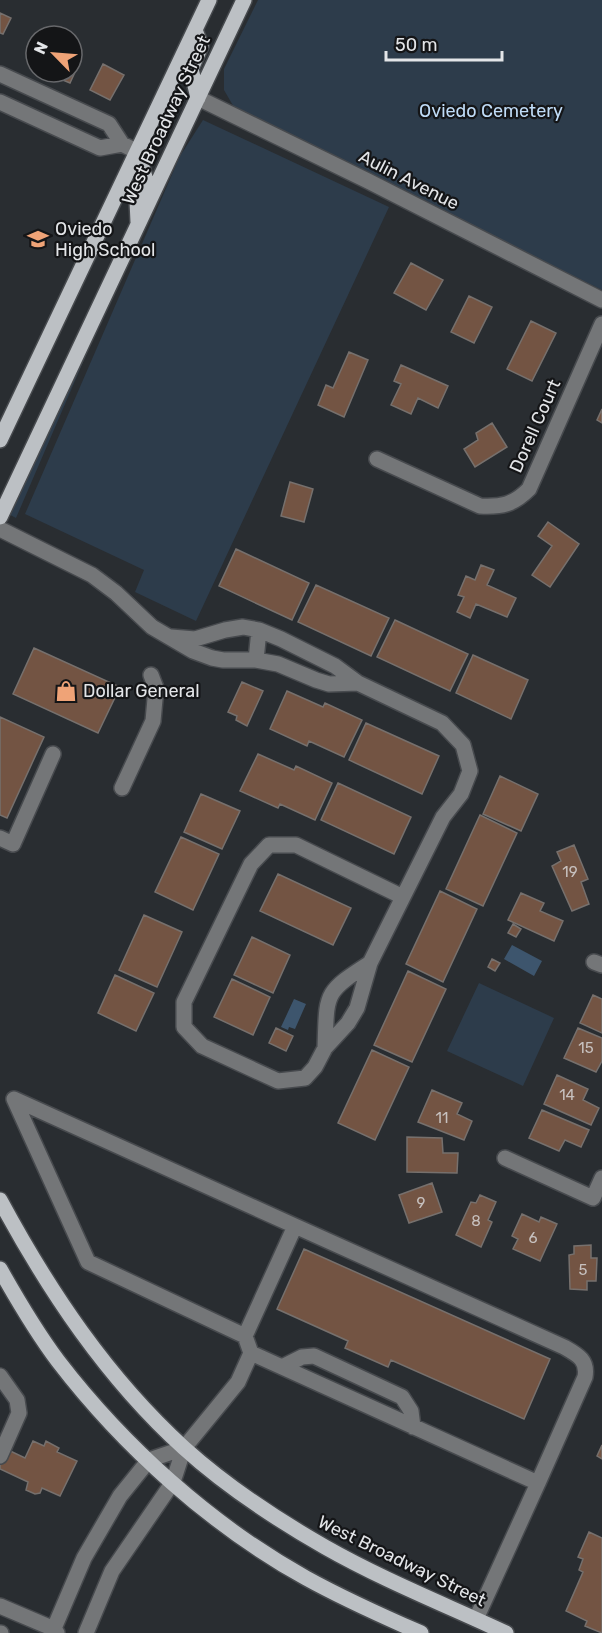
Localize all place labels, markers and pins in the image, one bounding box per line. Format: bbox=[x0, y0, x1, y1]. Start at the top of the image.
place label: Oviedo High School bbox=[55, 218, 155, 261]
school or university icon: Oviedo High School bbox=[26, 227, 50, 251]
shop icon: Dollar General bbox=[54, 679, 78, 703]
place label: Dollar General bbox=[83, 680, 200, 702]

